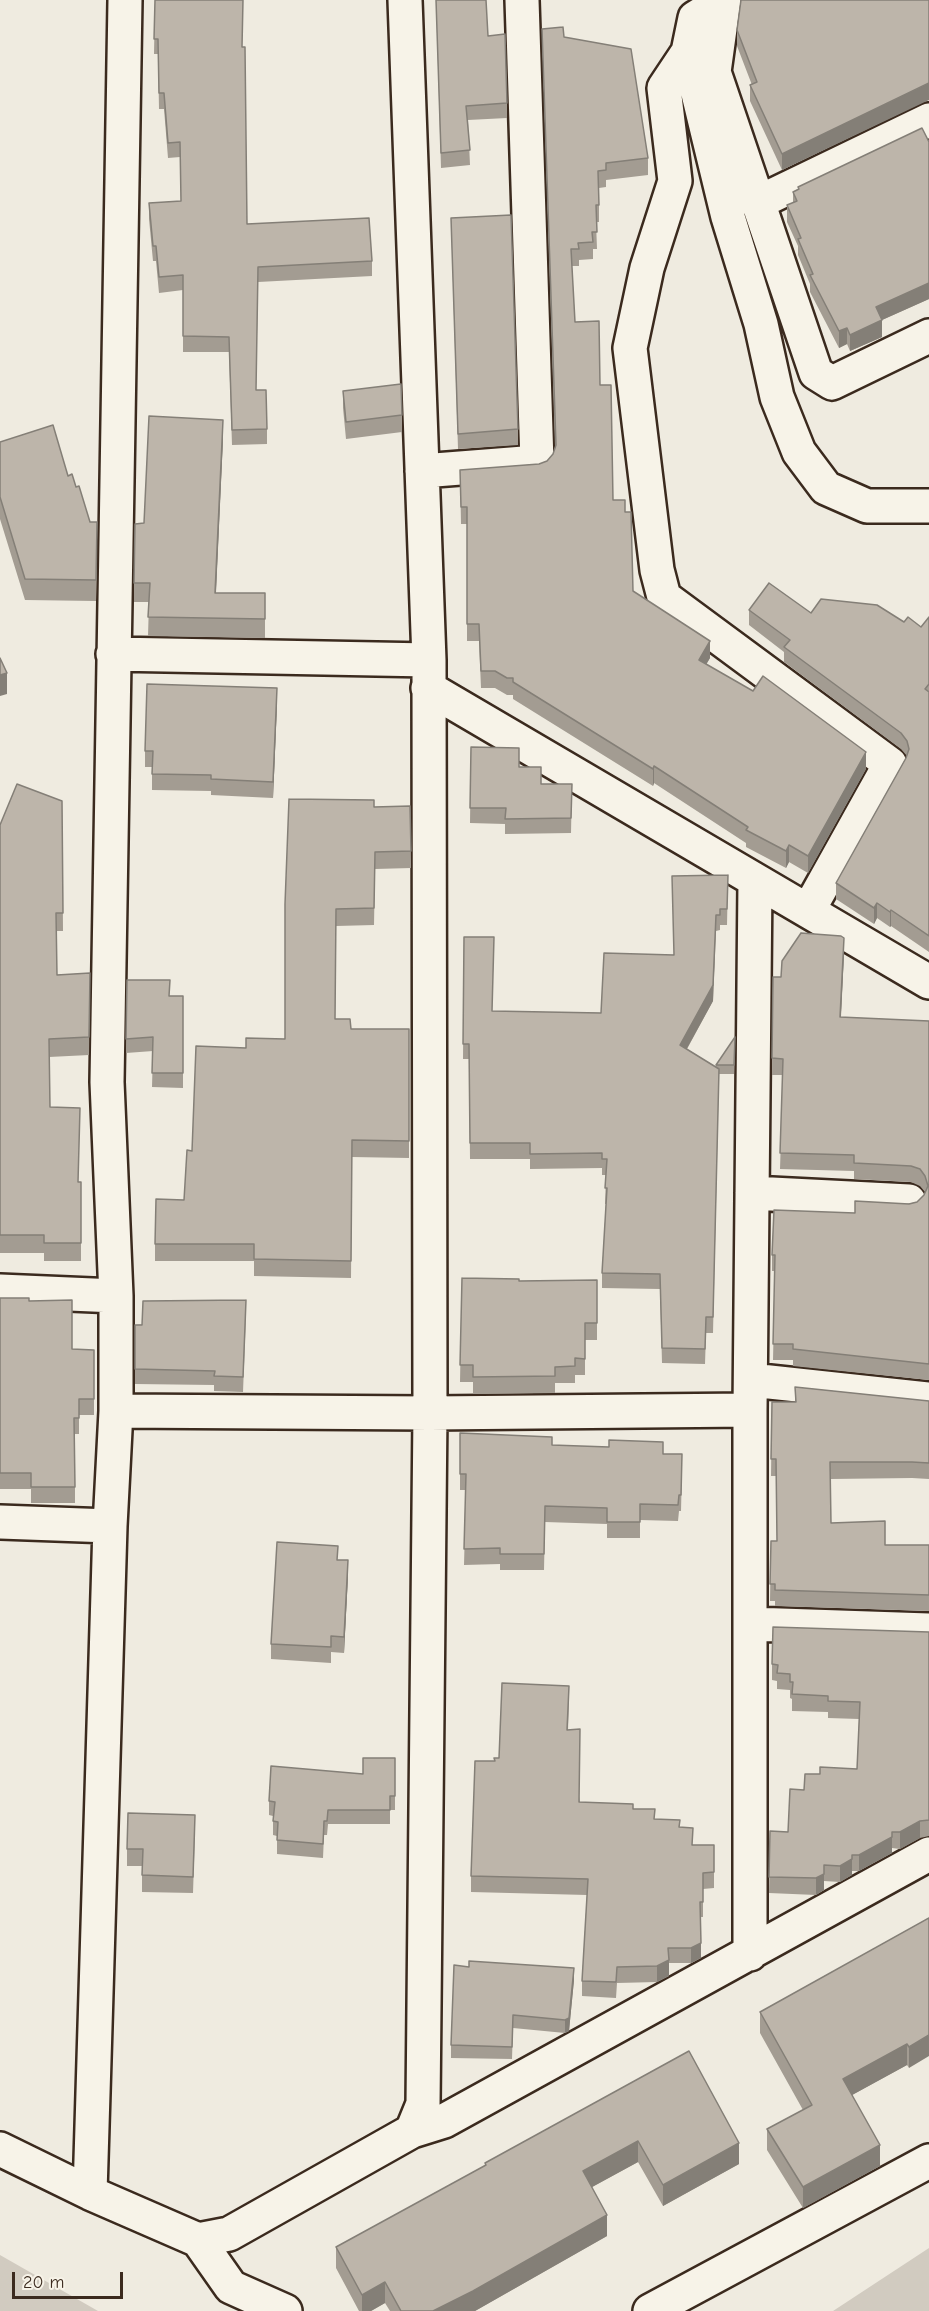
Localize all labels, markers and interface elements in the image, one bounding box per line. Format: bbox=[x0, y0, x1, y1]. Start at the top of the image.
scale bar bbox=[15, 2260, 126, 2298]
text: 20 m bbox=[23, 2272, 64, 2293]

